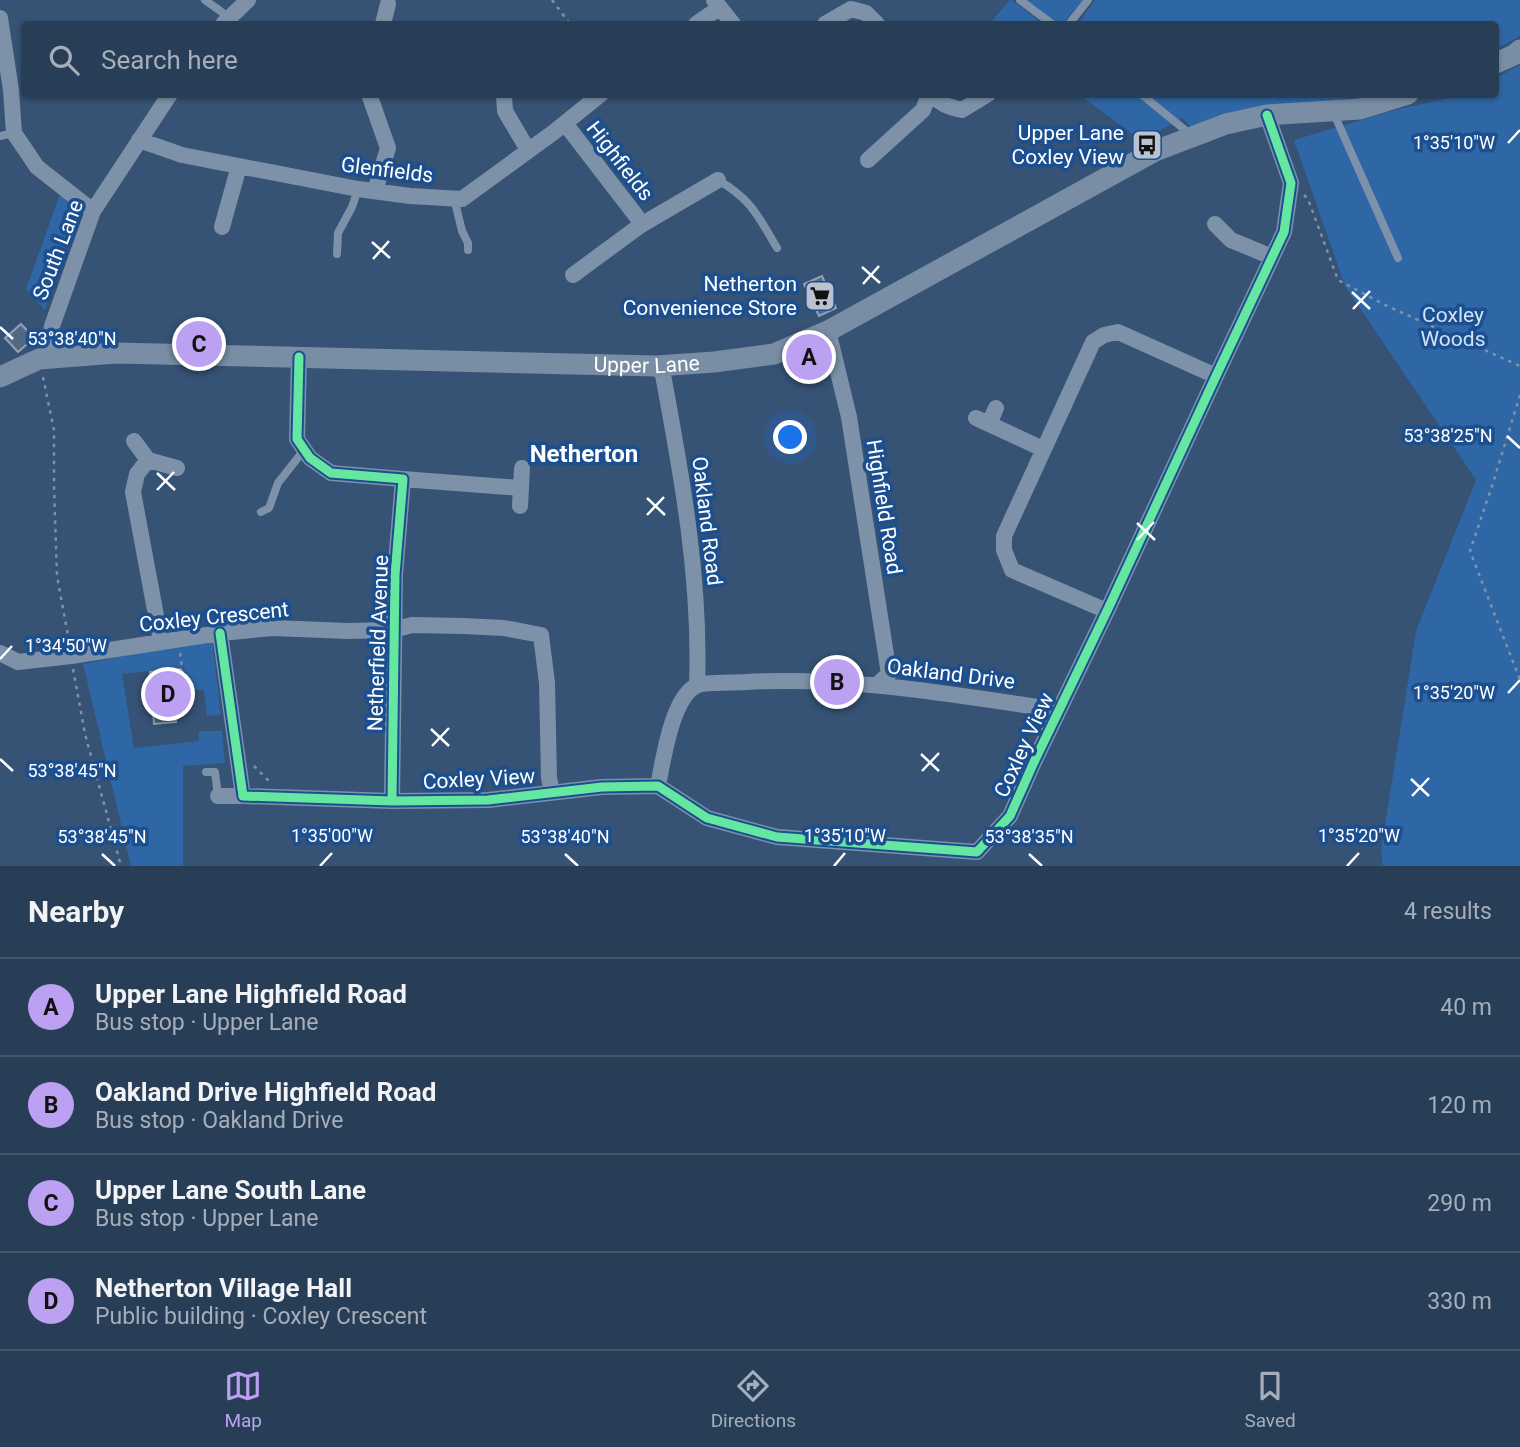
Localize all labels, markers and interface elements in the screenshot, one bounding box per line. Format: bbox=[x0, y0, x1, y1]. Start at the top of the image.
search box bbox=[21, 21, 1499, 98]
icon: search bbox=[45, 41, 83, 79]
text: Search here bbox=[101, 45, 238, 75]
street label: Highfields bbox=[582, 117, 658, 205]
place label: Upper Lane Coxley View bbox=[1012, 121, 1124, 169]
bus stop icon: Upper Lane Coxley View bbox=[1130, 128, 1164, 162]
text: 1°35'10"W bbox=[1413, 132, 1495, 153]
street label: Glenfields bbox=[340, 152, 434, 188]
street label: South Lane bbox=[28, 197, 88, 303]
place label: Netherton Convenience Store bbox=[623, 272, 797, 320]
supermarket icon: Netherton Convenience Store bbox=[803, 279, 837, 313]
park label: Coxley Woods bbox=[1421, 303, 1485, 351]
pin: C bbox=[176, 318, 222, 370]
text: 53°38'40"N bbox=[27, 328, 117, 349]
pin: A bbox=[786, 331, 832, 383]
street label: Upper Lane bbox=[593, 351, 700, 378]
your location bbox=[773, 420, 807, 454]
text: 53°38'25"N bbox=[1403, 425, 1493, 446]
street label: Highfield Road bbox=[861, 438, 907, 576]
district label: Netherton bbox=[530, 440, 638, 468]
street label: Oakland Road bbox=[687, 455, 727, 587]
street label: Netherfield Avenue bbox=[363, 554, 393, 732]
street label: Coxley Crescent bbox=[138, 597, 290, 637]
text: 1°34'50"W bbox=[25, 635, 107, 656]
street label: Oakland Drive bbox=[886, 654, 1016, 694]
pin: B bbox=[814, 656, 860, 708]
pin: D bbox=[145, 668, 191, 720]
text: 1°35'20"W bbox=[1413, 682, 1495, 703]
street label: Coxley View bbox=[989, 689, 1059, 801]
text: 53°38'45"N bbox=[27, 760, 117, 781]
street label: Coxley View bbox=[422, 764, 536, 794]
text: 1°35'00"W bbox=[291, 825, 373, 846]
text: 1°35'10"W bbox=[804, 825, 886, 846]
text: 1°35'20"W bbox=[1318, 825, 1400, 846]
text: 53°38'45"N bbox=[57, 826, 147, 847]
text: 53°38'40"N bbox=[520, 826, 610, 847]
text: 53°38'35"N bbox=[984, 826, 1074, 847]
text: Nearby bbox=[28, 894, 124, 929]
text: 4 results bbox=[1404, 898, 1492, 925]
text: Upper Lane Highfield Road bbox=[95, 979, 407, 1009]
text: A bbox=[43, 994, 59, 1021]
text: 40 m bbox=[1440, 994, 1492, 1021]
text: Bus stop · Upper Lane bbox=[95, 1009, 318, 1036]
text: Oakland Drive Highfield Road bbox=[95, 1077, 436, 1107]
text: B bbox=[44, 1092, 58, 1119]
text: 120 m bbox=[1427, 1092, 1492, 1119]
text: Bus stop · Oakland Drive bbox=[95, 1107, 343, 1134]
text: Upper Lane South Lane bbox=[95, 1175, 366, 1205]
text: C bbox=[43, 1190, 59, 1217]
text: 290 m bbox=[1427, 1190, 1492, 1217]
text: Bus stop · Upper Lane bbox=[95, 1205, 318, 1232]
text: Netherton Village Hall bbox=[95, 1273, 352, 1303]
text: D bbox=[44, 1288, 58, 1315]
text: 330 m bbox=[1427, 1288, 1492, 1315]
text: Public building · Coxley Crescent bbox=[95, 1303, 427, 1330]
tab: Map bbox=[224, 1367, 262, 1432]
tab: Directions bbox=[711, 1367, 796, 1432]
tab: Saved bbox=[1244, 1367, 1296, 1432]

